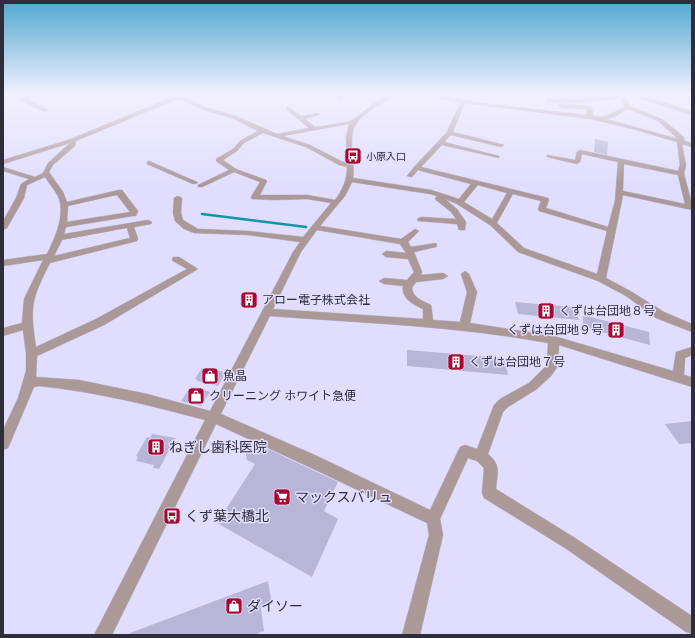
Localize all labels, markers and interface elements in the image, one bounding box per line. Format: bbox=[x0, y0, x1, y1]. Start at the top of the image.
bus stop icon: 小原入口 bbox=[343, 146, 363, 166]
place label: 小原入口 bbox=[366, 151, 406, 162]
building icon: アロー電子株式会社 bbox=[239, 290, 259, 310]
place label: アロー電子株式会社 bbox=[262, 293, 370, 307]
building icon: くずは台団地８号 bbox=[536, 301, 556, 321]
place label: くずは台団地８号 bbox=[559, 304, 655, 318]
building icon: くずは台団地９号 bbox=[606, 320, 626, 340]
place label: くずは台団地９号 bbox=[507, 323, 603, 337]
building icon: くずは台団地７号 bbox=[446, 352, 466, 372]
place label: くずは台団地７号 bbox=[469, 355, 565, 369]
shop icon: 魚晶 bbox=[200, 366, 220, 386]
place label: 魚晶 bbox=[223, 369, 247, 383]
shop icon: クリーニング ホワイト急便 bbox=[186, 386, 206, 406]
place label: クリーニング ホワイト急便 bbox=[209, 389, 356, 403]
building icon: ねぎし歯科医院 bbox=[146, 437, 166, 457]
place label: ねぎし歯科医院 bbox=[169, 439, 267, 455]
supermarket icon: マックスバリュ bbox=[272, 487, 292, 507]
place label: マックスバリュ bbox=[295, 489, 393, 505]
bus stop icon: くず葉大橋北 bbox=[162, 506, 182, 526]
place label: くず葉大橋北 bbox=[185, 508, 269, 524]
shop icon: ダイソー bbox=[224, 596, 244, 616]
place label: ダイソー bbox=[247, 598, 303, 614]

